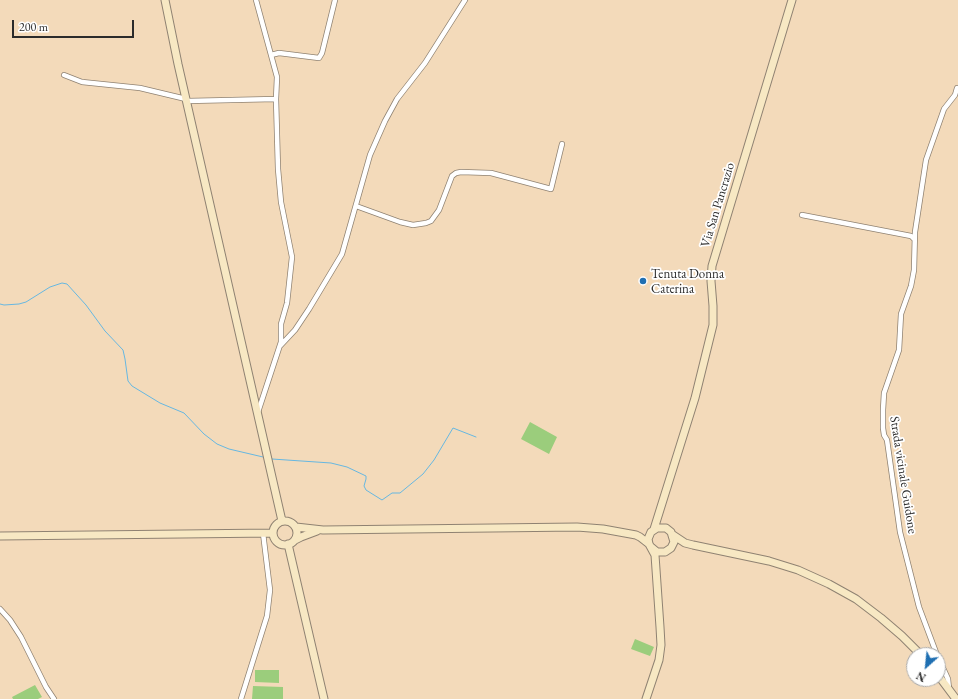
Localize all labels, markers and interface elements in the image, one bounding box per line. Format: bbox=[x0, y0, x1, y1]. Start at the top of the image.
scale bar bbox=[14, 12, 136, 38]
text: 200 m bbox=[19, 19, 48, 35]
street label: Via San Pancrazio bbox=[698, 161, 738, 249]
place label: Tenuta Donna Caterina bbox=[651, 266, 724, 297]
marker: Tenuta Donna Caterina bbox=[638, 276, 648, 286]
street label: Strada vicinale Guidone bbox=[886, 415, 920, 535]
north arrow bbox=[906, 647, 946, 687]
text: N bbox=[914, 669, 928, 685]

